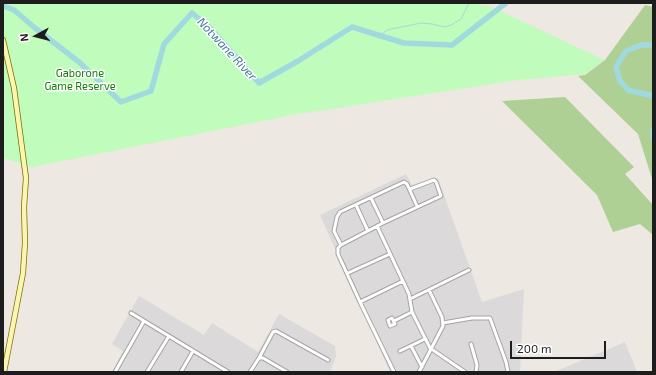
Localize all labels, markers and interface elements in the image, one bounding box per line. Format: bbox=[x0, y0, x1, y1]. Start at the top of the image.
water label: Notwane River bbox=[194, 15, 260, 83]
north arrow bbox=[16, 16, 56, 56]
text: N bbox=[17, 33, 31, 42]
park label: Gaborone Game Reserve bbox=[44, 66, 116, 92]
scale bar bbox=[512, 333, 608, 359]
text: 200 m bbox=[517, 341, 551, 355]

